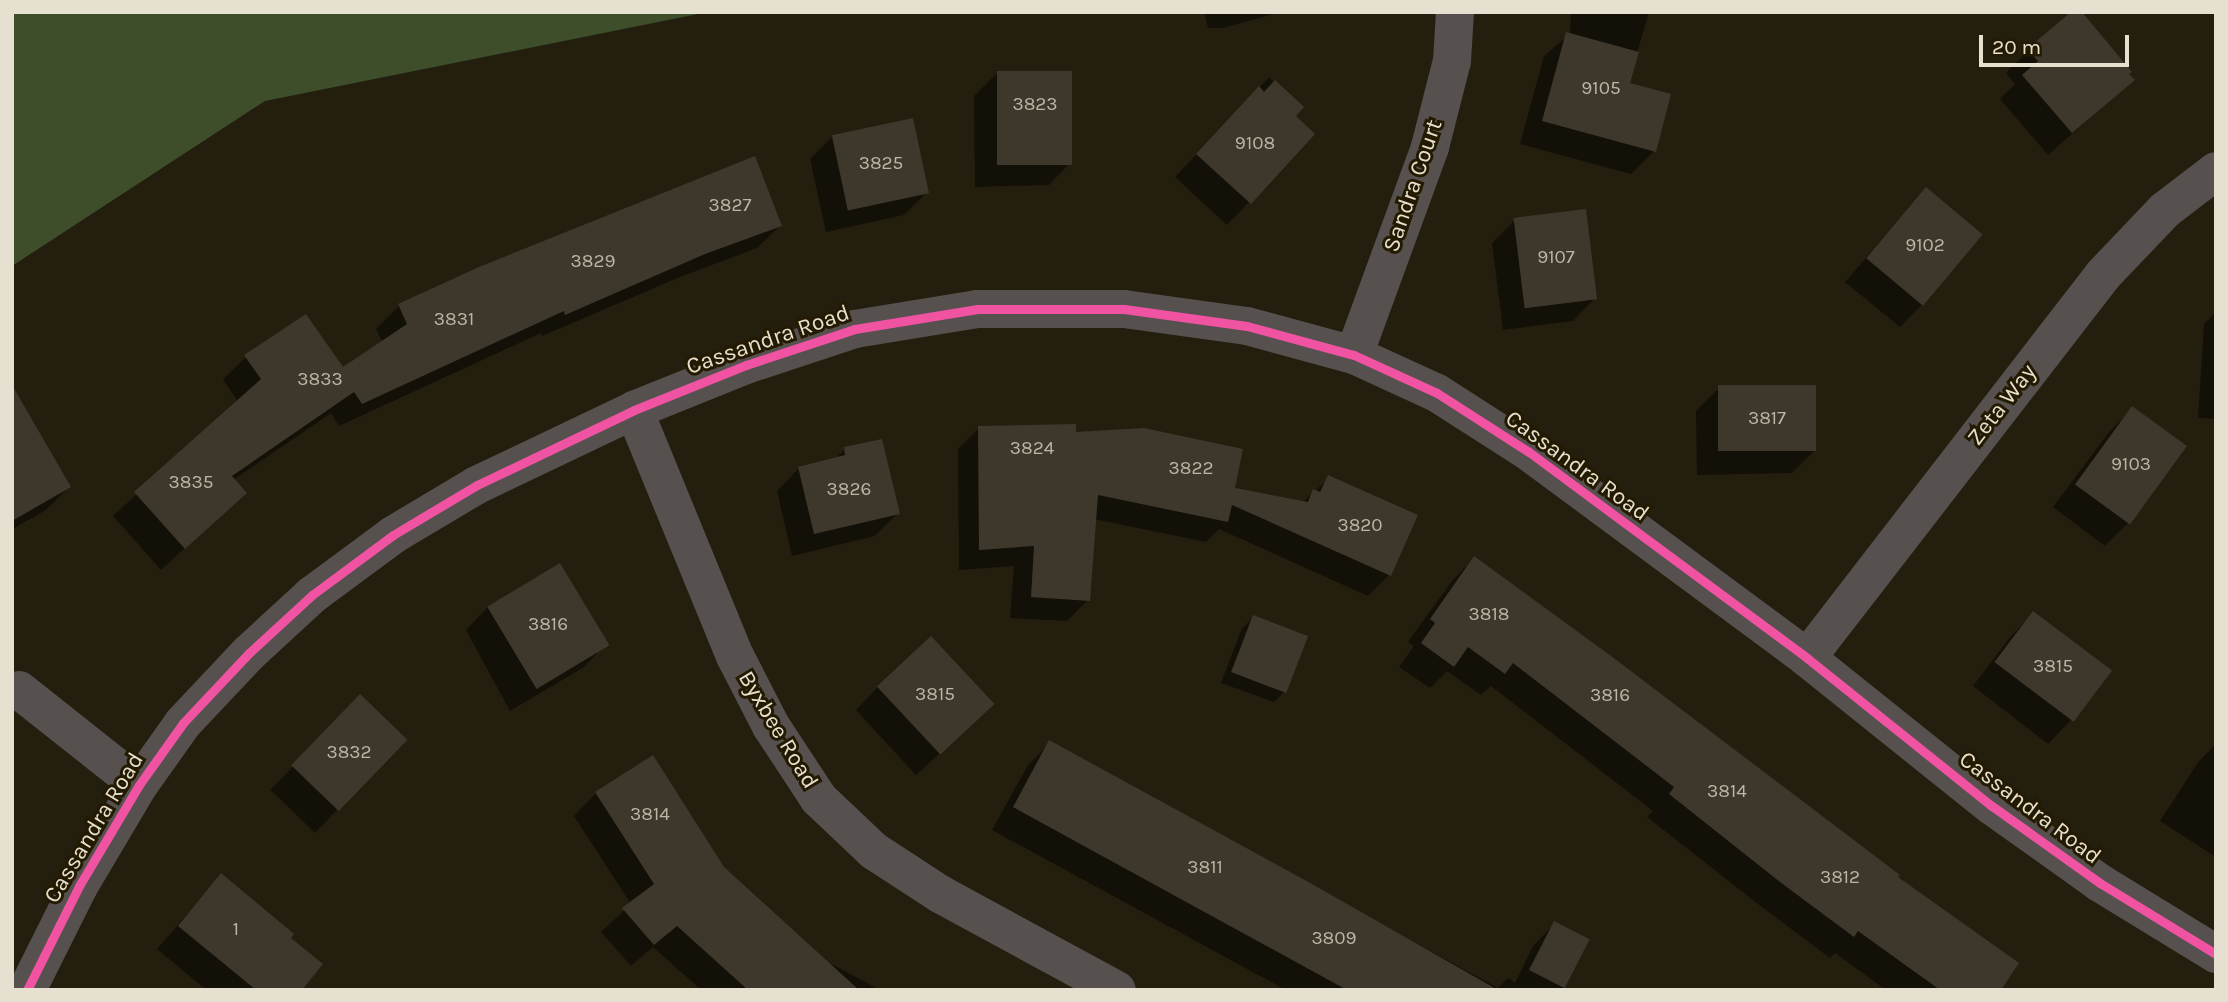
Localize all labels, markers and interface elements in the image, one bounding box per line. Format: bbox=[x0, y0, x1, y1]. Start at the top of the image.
scale bar bbox=[1983, 21, 2134, 65]
text: 20 m bbox=[1992, 35, 2041, 59]
house number: 9105 bbox=[1581, 78, 1621, 100]
house number: 3823 bbox=[1012, 94, 1058, 116]
street label: Sandra Court bbox=[1377, 116, 1449, 256]
house number: 9108 bbox=[1235, 133, 1275, 155]
house number: 3825 bbox=[859, 153, 903, 175]
house number: 3827 bbox=[709, 195, 751, 217]
house number: 9102 bbox=[1905, 235, 1945, 257]
house number: 9107 bbox=[1537, 247, 1575, 269]
house number: 3829 bbox=[571, 251, 615, 273]
street label: Cassandra Road bbox=[683, 299, 853, 381]
house number: 3831 bbox=[434, 309, 474, 331]
street label: Zeta Way bbox=[1962, 359, 2042, 451]
house number: 3833 bbox=[297, 369, 343, 391]
street label: Cassandra Road bbox=[1500, 405, 1654, 527]
house number: 3817 bbox=[1748, 408, 1786, 430]
house number: 3824 bbox=[1010, 438, 1054, 460]
house number: 9103 bbox=[2111, 454, 2151, 476]
house number: 3822 bbox=[1169, 458, 1213, 480]
house number: 3835 bbox=[169, 472, 213, 494]
house number: 3826 bbox=[827, 479, 871, 501]
house number: 3820 bbox=[1337, 515, 1383, 537]
house number: 3818 bbox=[1469, 604, 1509, 626]
house number: 3816 bbox=[528, 614, 568, 636]
house number: 3815 bbox=[2033, 656, 2073, 678]
street label: Byxbee Road bbox=[732, 666, 824, 794]
house number: 3815 bbox=[915, 684, 955, 706]
house number: 3816 bbox=[1590, 685, 1630, 707]
house number: 3832 bbox=[326, 742, 372, 764]
street label: Cassandra Road bbox=[1954, 746, 2106, 870]
street label: Cassandra Road bbox=[38, 748, 150, 908]
house number: 3814 bbox=[1707, 781, 1747, 803]
house number: 3814 bbox=[630, 804, 670, 826]
house number: 3811 bbox=[1187, 857, 1223, 879]
house number: 3812 bbox=[1820, 867, 1860, 889]
house number: 1 bbox=[233, 919, 239, 941]
house number: 3809 bbox=[1311, 928, 1357, 950]

